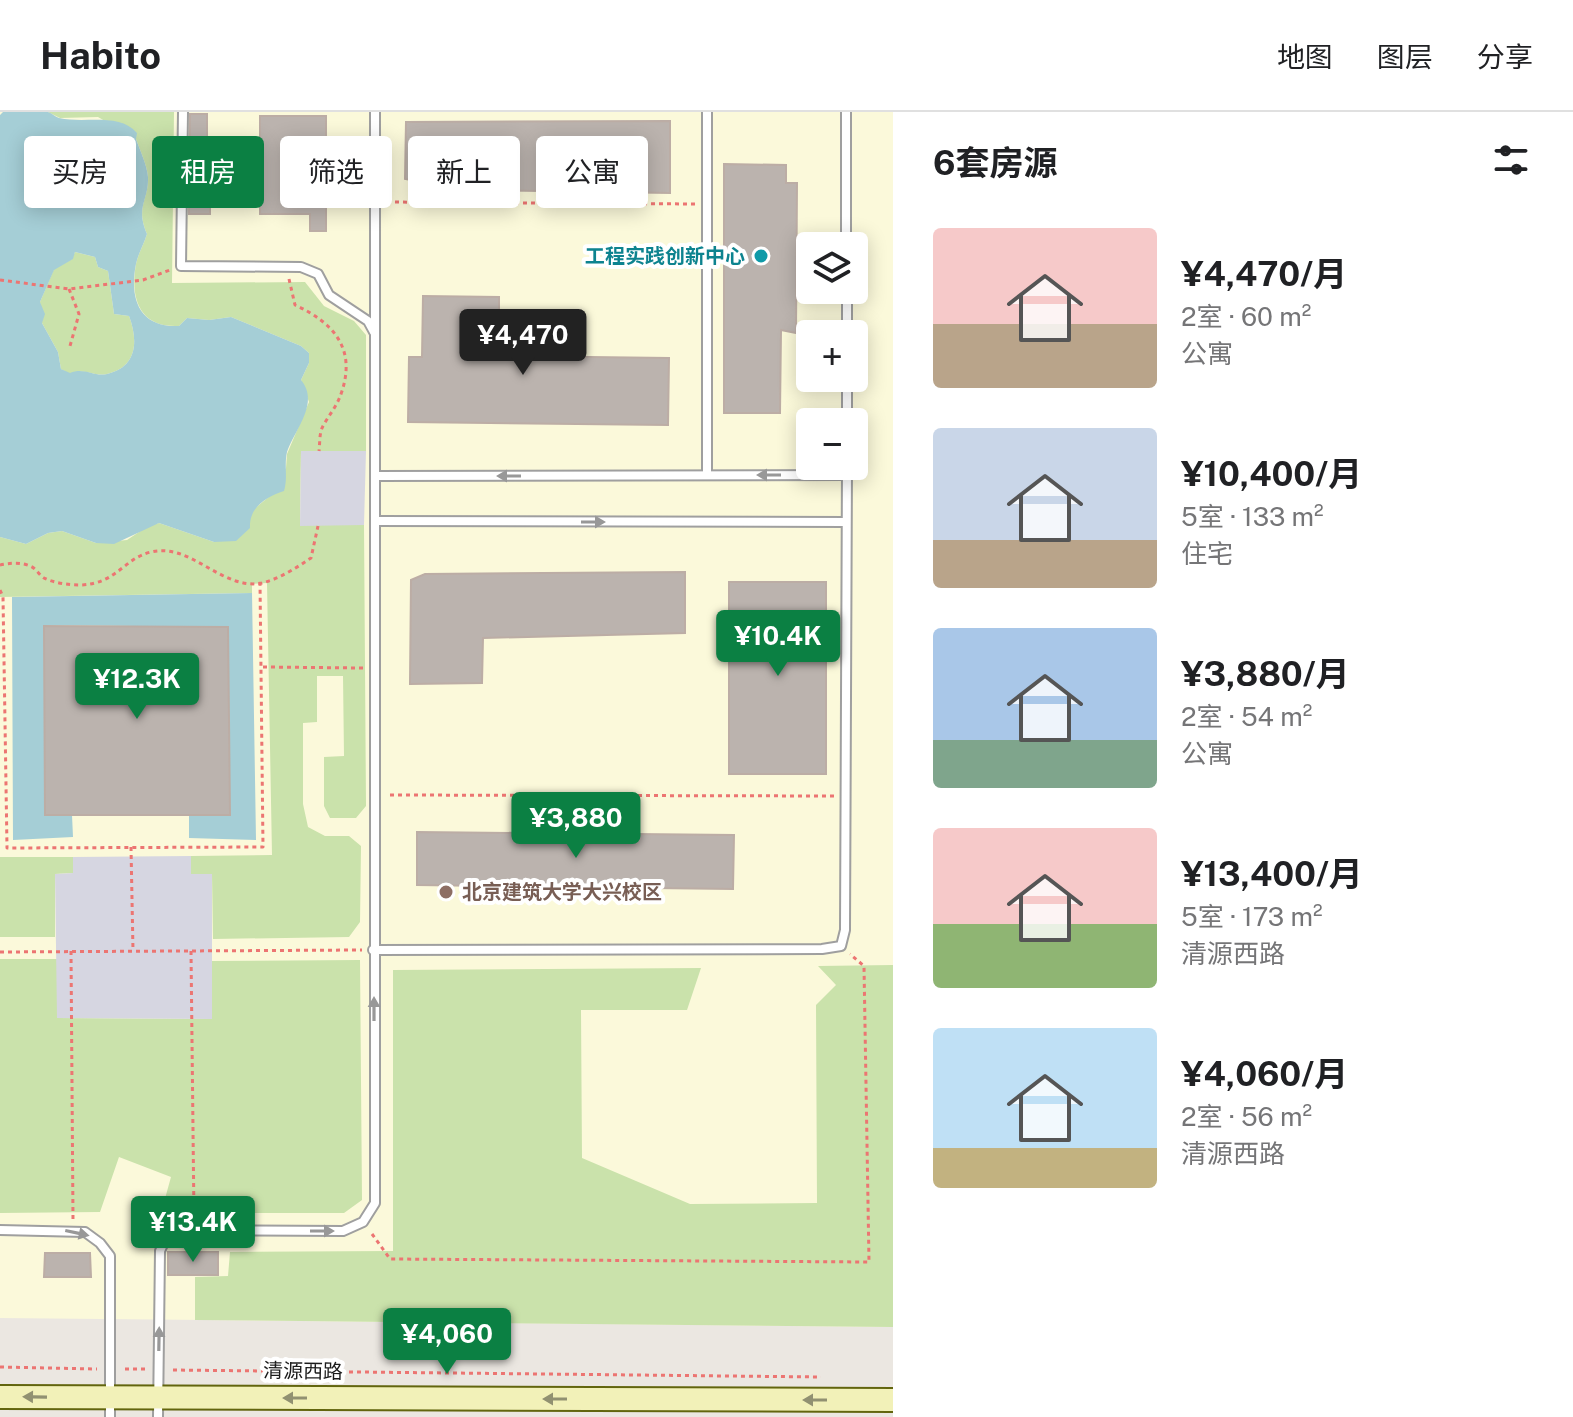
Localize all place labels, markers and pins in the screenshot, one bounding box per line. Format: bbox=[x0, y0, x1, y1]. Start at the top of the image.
place label: 工程实践创新中心 bbox=[585, 244, 745, 268]
marker: 工程实践创新中心 bbox=[752, 247, 770, 265]
pin: ¥4,470 bbox=[458, 309, 588, 377]
pin: ¥10.4K bbox=[713, 610, 843, 678]
pin: ¥12.3K bbox=[72, 653, 202, 721]
pin: ¥3,880 bbox=[511, 792, 641, 860]
place label: 北京建筑大学大兴校区 bbox=[462, 880, 662, 904]
marker: 北京建筑大学大兴校区 bbox=[437, 883, 455, 901]
pin: ¥13.4K bbox=[128, 1196, 258, 1264]
pin: ¥4,060 bbox=[382, 1308, 512, 1376]

